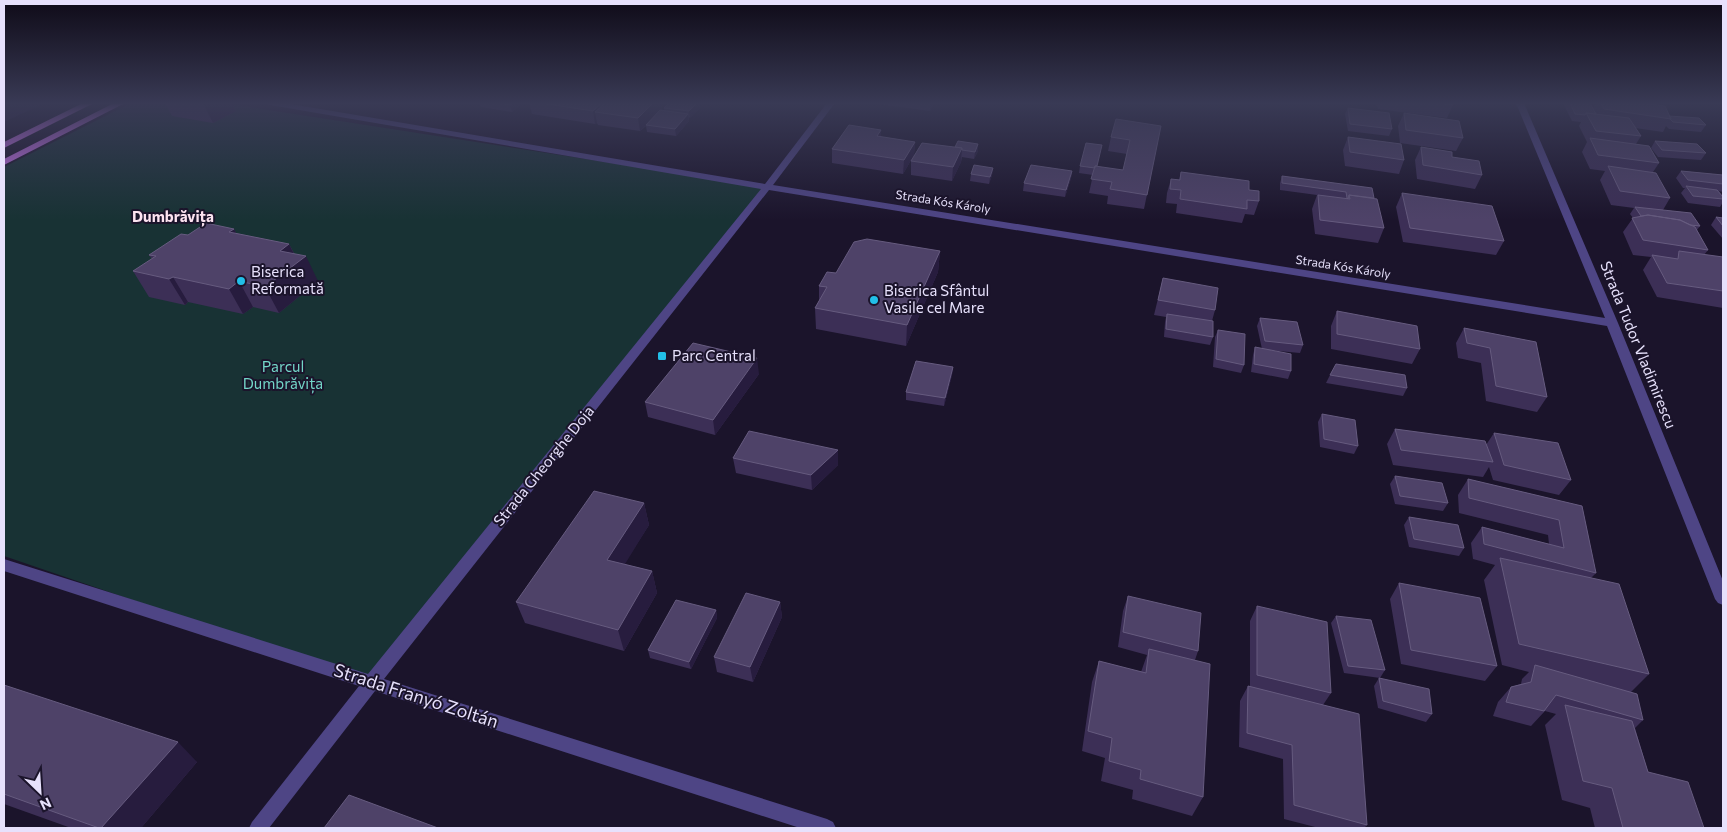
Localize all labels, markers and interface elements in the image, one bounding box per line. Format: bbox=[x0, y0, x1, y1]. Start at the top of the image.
street label: Strada Kós Károly bbox=[895, 187, 992, 215]
district label: Dumbrăvița bbox=[132, 207, 214, 227]
street label: Strada Kós Károly bbox=[1295, 252, 1392, 280]
street label: Strada Tudor Vladimirescu bbox=[1597, 258, 1681, 431]
place label: Biserica Reformată bbox=[251, 262, 324, 297]
marker: Biserica Reformată bbox=[235, 275, 247, 287]
place label: Biserica Sfântul Vasile cel Mare bbox=[884, 281, 989, 316]
marker: Biserica Sfântul Vasile cel Mare bbox=[868, 294, 880, 306]
place label: Parc Central bbox=[672, 346, 756, 364]
marker: Parc Central bbox=[656, 350, 668, 362]
park label: Parcul Dumbrăvița bbox=[243, 357, 323, 394]
street label: Strada Gheorghe Doja bbox=[489, 402, 597, 529]
street label: Strada Franyó Zoltán bbox=[331, 658, 501, 732]
north arrow bbox=[15, 767, 65, 817]
text: N bbox=[37, 794, 54, 814]

